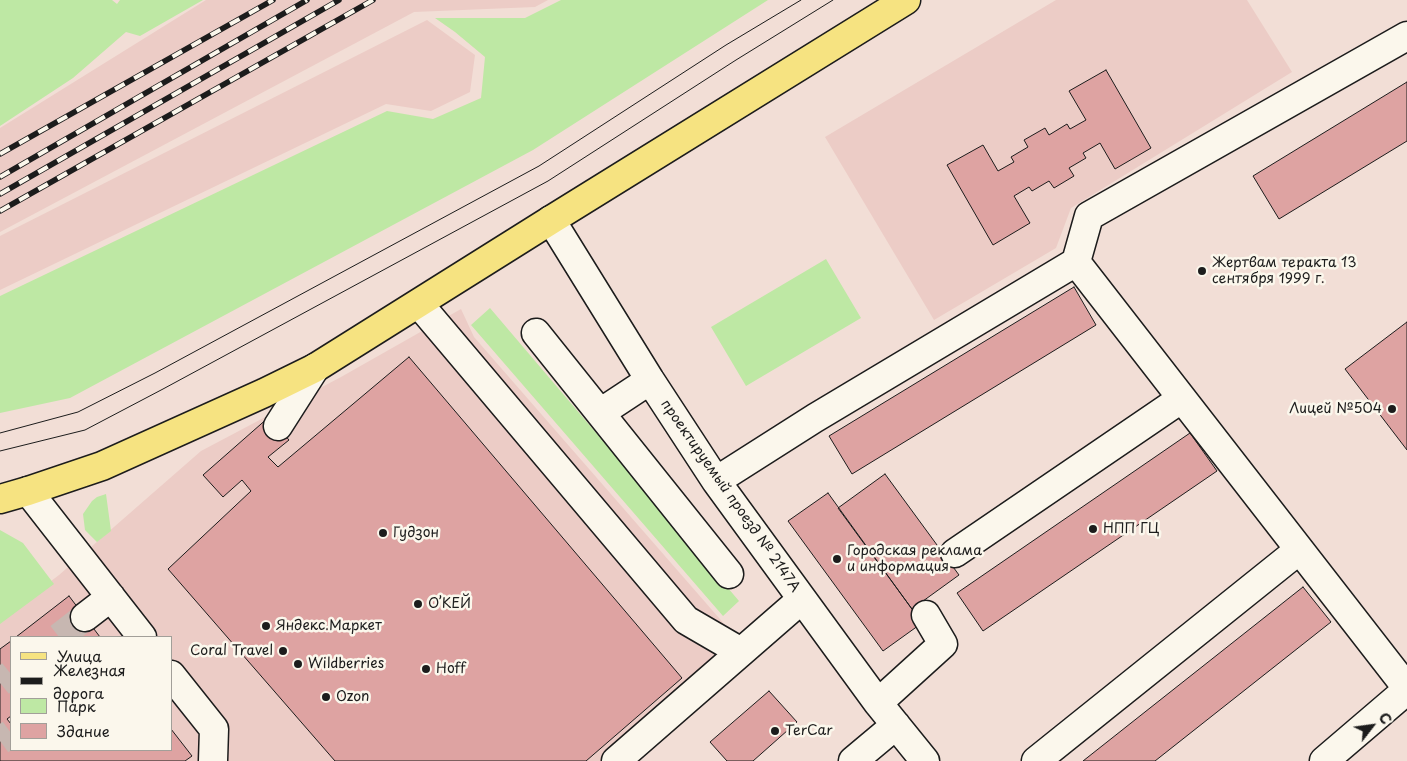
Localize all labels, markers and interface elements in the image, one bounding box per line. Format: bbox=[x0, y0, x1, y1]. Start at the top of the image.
place label: Жертвам теракта 13 сентября 1999 г. bbox=[1212, 255, 1357, 288]
marker: Жертвам теракта 13 сентября 1999 г. bbox=[1196, 265, 1208, 277]
street label: проектируемый проезд № 2147А bbox=[657, 396, 803, 596]
place label: Лицей №504 bbox=[1289, 401, 1382, 417]
marker: Лицей №504 bbox=[1386, 403, 1398, 415]
place label: НПП ГЦ bbox=[1103, 521, 1159, 537]
marker: НПП ГЦ bbox=[1087, 523, 1099, 535]
place label: Гудзон bbox=[393, 525, 439, 541]
marker: Гудзон bbox=[377, 527, 389, 539]
place label: Городская реклама и информация bbox=[847, 543, 982, 576]
marker: Городская реклама и информация bbox=[831, 553, 843, 565]
place label: О’КЕЙ bbox=[428, 596, 471, 612]
marker: О’КЕЙ bbox=[412, 598, 424, 610]
place label: Яндекс.Маркет bbox=[276, 618, 382, 634]
marker: Яндекс.Маркет bbox=[260, 620, 272, 632]
legend bbox=[10, 636, 172, 751]
place label: Coral Travel bbox=[190, 643, 273, 659]
text: Улица bbox=[57, 644, 102, 667]
marker: Coral Travel bbox=[277, 645, 289, 657]
place label: Wildberries bbox=[308, 656, 384, 672]
text: Железная дорога bbox=[53, 658, 126, 704]
marker: Wildberries bbox=[292, 658, 304, 670]
place label: Hoff bbox=[436, 661, 466, 677]
marker: Hoff bbox=[420, 663, 432, 675]
place label: Ozon bbox=[336, 689, 369, 705]
marker: Ozon bbox=[320, 691, 332, 703]
text: Парк bbox=[57, 694, 96, 717]
north arrow bbox=[1347, 701, 1397, 751]
text: С bbox=[1374, 708, 1397, 728]
text: Здание bbox=[57, 719, 110, 742]
place label: TerCar bbox=[785, 723, 833, 739]
marker: TerCar bbox=[769, 725, 781, 737]

